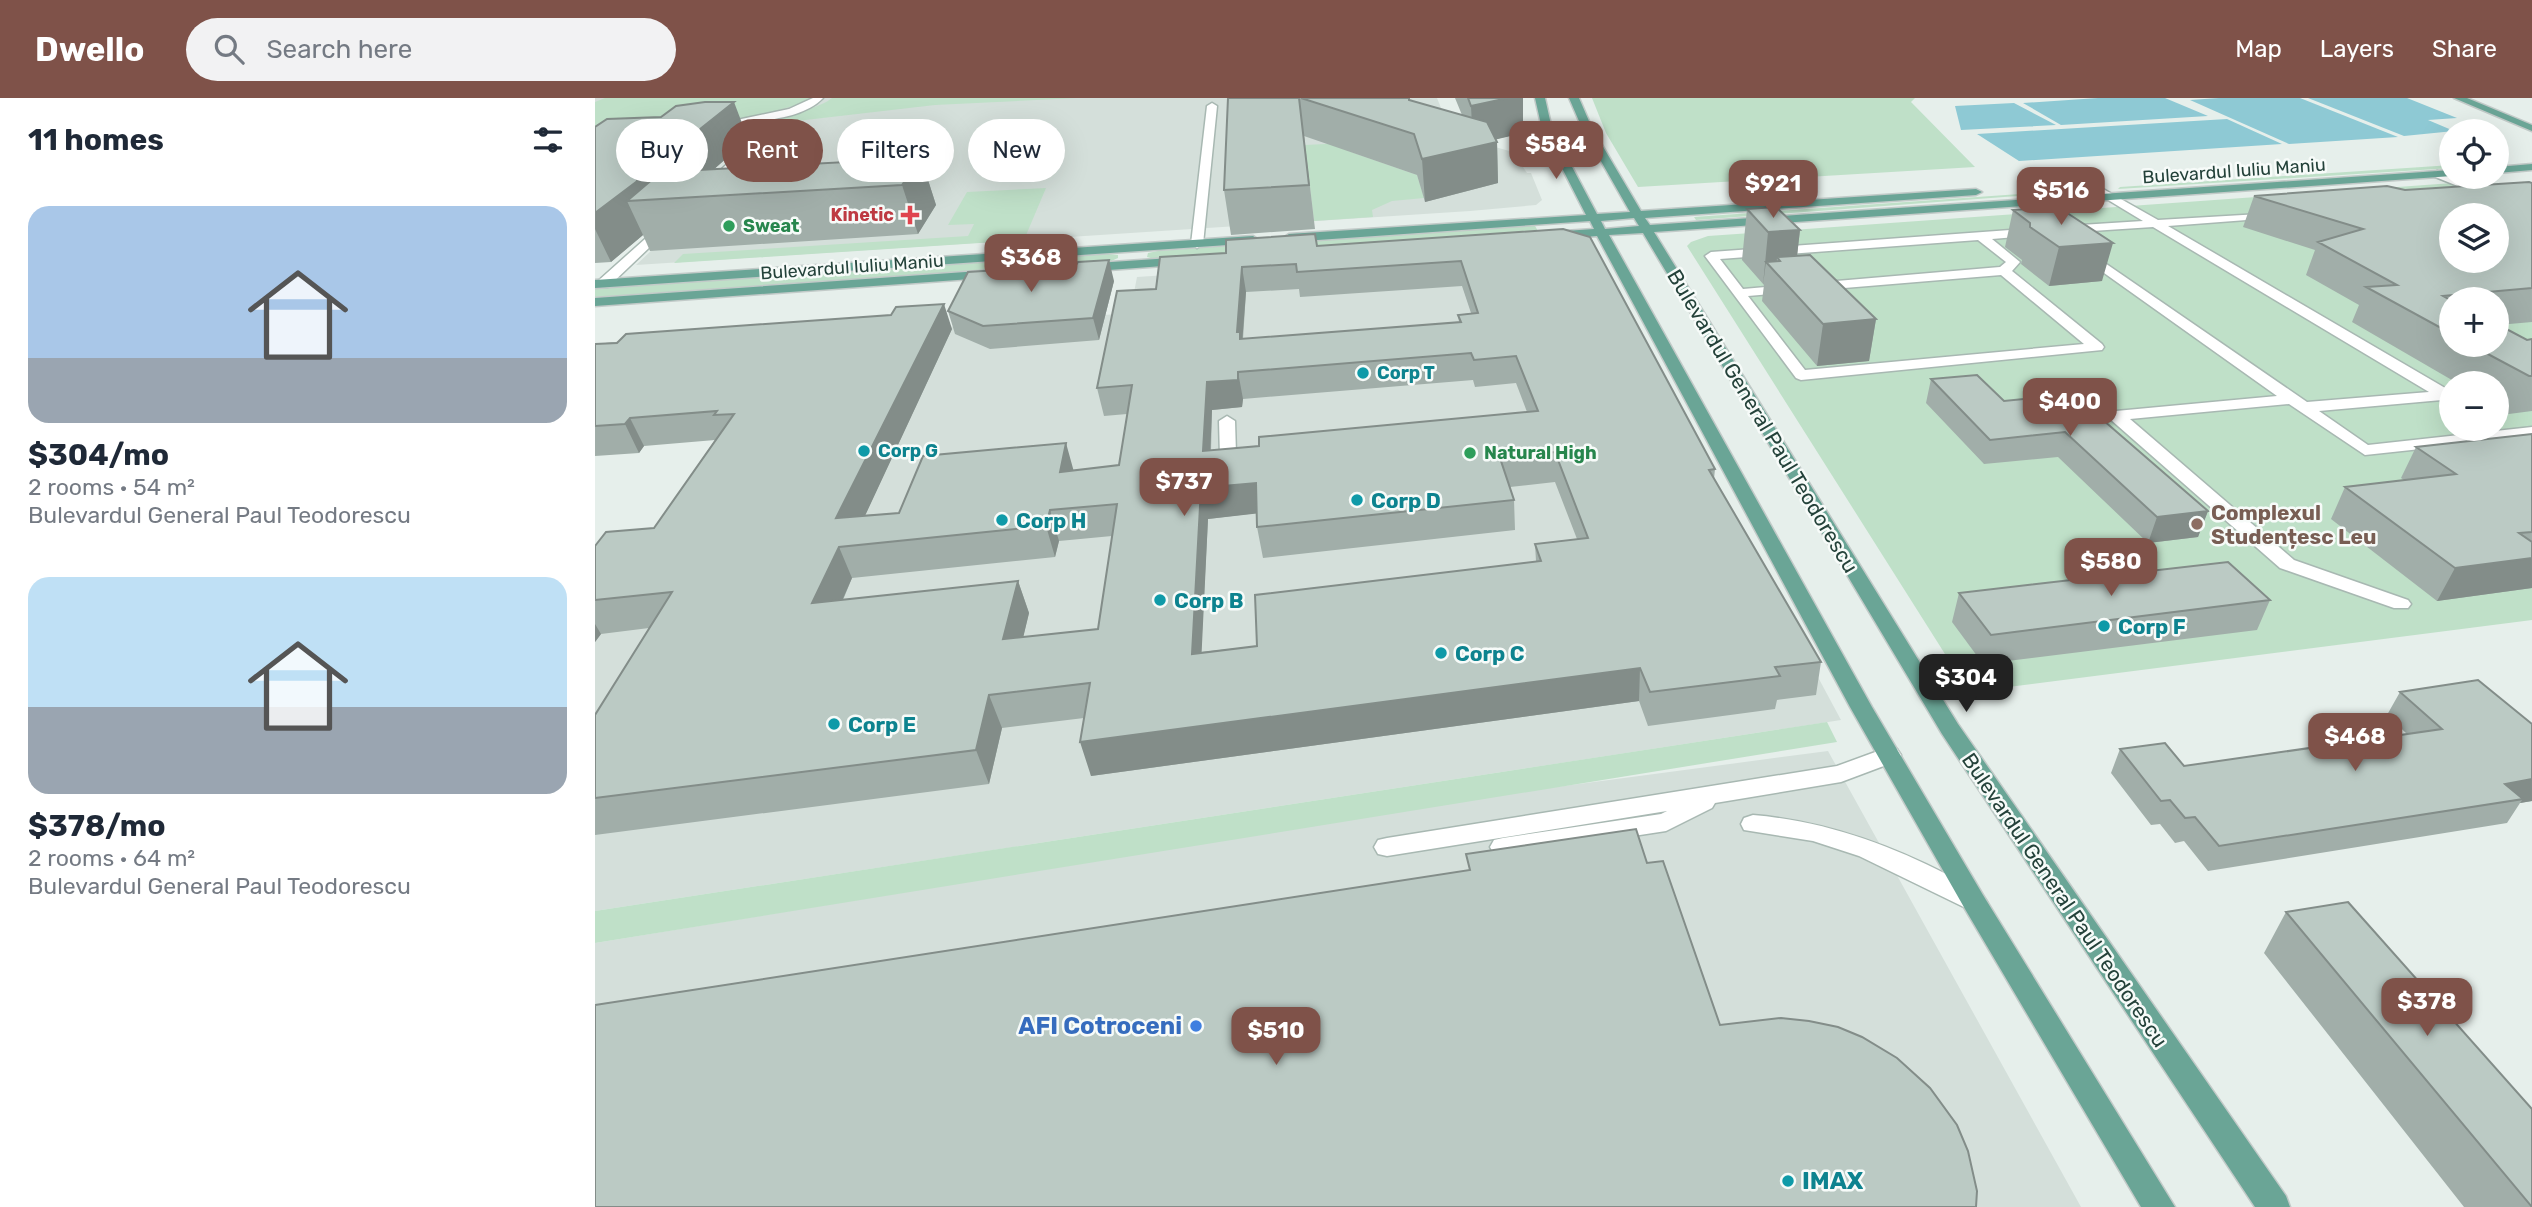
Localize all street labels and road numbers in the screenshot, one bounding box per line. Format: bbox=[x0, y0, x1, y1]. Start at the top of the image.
street label: Bulevardul Iuliu Maniu bbox=[2142, 154, 2326, 188]
street label: Bulevardul Iuliu Maniu bbox=[760, 250, 944, 284]
street label: Bulevardul General Paul Teodorescu bbox=[1662, 265, 1864, 577]
street label: Bulevardul General Paul Teodorescu bbox=[1957, 748, 2173, 1052]

